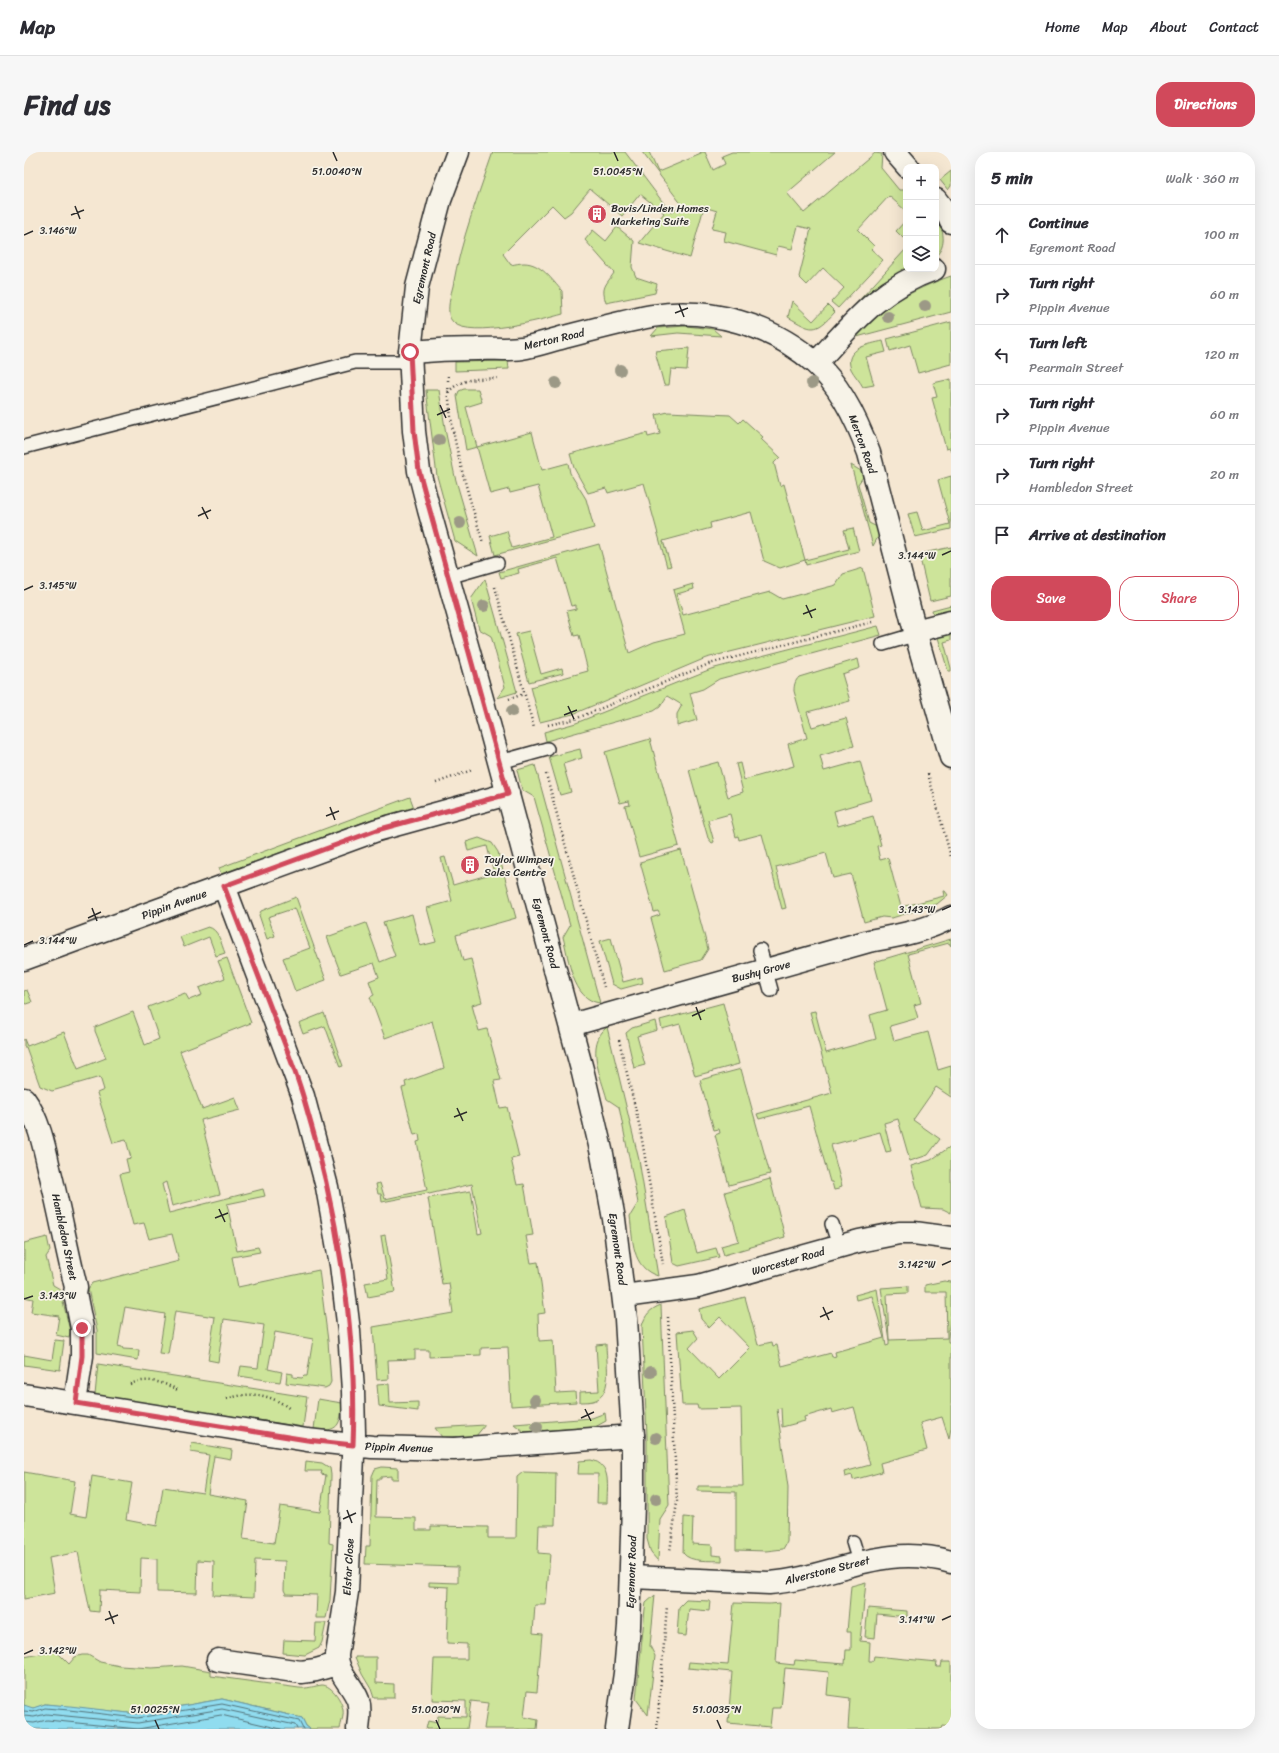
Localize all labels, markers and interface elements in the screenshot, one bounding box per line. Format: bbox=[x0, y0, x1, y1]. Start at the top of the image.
text: Map bbox=[20, 11, 55, 44]
text: Home bbox=[1045, 15, 1080, 40]
text: Map bbox=[1102, 15, 1128, 40]
text: About bbox=[1150, 15, 1187, 40]
text: Contact bbox=[1209, 15, 1259, 40]
text: Find us bbox=[24, 80, 111, 129]
button: Directions bbox=[1156, 82, 1255, 127]
text: 51.0040°N bbox=[312, 163, 362, 181]
text: 51.0045°N bbox=[593, 163, 643, 181]
text: 5 min bbox=[991, 163, 1033, 193]
map controls bbox=[903, 164, 939, 272]
button: + bbox=[903, 164, 939, 200]
text: Walk · 360 m bbox=[1165, 167, 1239, 190]
place label: Bovis/Linden Homes Marketing Suite bbox=[611, 199, 710, 231]
button: − bbox=[903, 200, 939, 236]
building icon: Bovis/Linden Homes Marketing Suite bbox=[586, 203, 608, 225]
text: Continue bbox=[1029, 210, 1089, 236]
text: 3.146°W bbox=[40, 222, 77, 240]
text: 100 m bbox=[1204, 223, 1239, 246]
icon: ahead bbox=[991, 224, 1013, 246]
street label: Egremont Road bbox=[407, 229, 442, 306]
button: layers bbox=[903, 236, 939, 272]
text: Egremont Road bbox=[1029, 236, 1115, 259]
text: Turn right bbox=[1029, 270, 1094, 296]
text: 60 m bbox=[1210, 283, 1239, 306]
icon: right bbox=[991, 284, 1013, 306]
text: Pippin Avenue bbox=[1029, 296, 1110, 319]
street label: Merton Road bbox=[522, 323, 588, 356]
text: Turn left bbox=[1029, 330, 1087, 356]
route start bbox=[401, 343, 419, 361]
text: 120 m bbox=[1204, 343, 1239, 366]
icon: left bbox=[991, 344, 1013, 366]
text: Pearmain Street bbox=[1029, 356, 1123, 379]
text: Turn right bbox=[1029, 390, 1094, 416]
text: 60 m bbox=[1210, 403, 1239, 426]
icon: right bbox=[991, 404, 1013, 426]
street label: Merton Road bbox=[843, 412, 882, 478]
text: Pippin Avenue bbox=[1029, 416, 1110, 439]
text: Turn right bbox=[1029, 450, 1094, 476]
text: 20 m bbox=[1210, 463, 1239, 486]
icon: right bbox=[991, 464, 1013, 486]
text: Hambledon Street bbox=[1029, 476, 1134, 499]
text: Arrive at destination bbox=[1029, 522, 1166, 548]
icon: arrive bbox=[991, 524, 1013, 546]
text: 3.144°W bbox=[898, 547, 936, 565]
button: Save bbox=[991, 576, 1111, 621]
button: Share bbox=[1119, 576, 1239, 621]
text: 3.145°W bbox=[39, 577, 77, 595]
place label: Taylor Wimpey Sales Centre bbox=[484, 850, 554, 882]
building icon: Taylor Wimpey Sales Centre bbox=[459, 854, 481, 876]
street label: Pippin Avenue bbox=[139, 884, 210, 925]
street label: Egremont Road bbox=[527, 895, 564, 972]
text: 3.143°W bbox=[899, 901, 936, 919]
text: 3.144°W bbox=[39, 932, 77, 950]
street label: Bushy Grove bbox=[730, 954, 793, 988]
street label: Hambledon Street bbox=[46, 1192, 83, 1283]
street label: Egremont Road bbox=[603, 1212, 632, 1288]
street label: Worcester Road bbox=[749, 1242, 828, 1281]
text: 3.142°W bbox=[899, 1256, 936, 1274]
text: 3.143°W bbox=[40, 1287, 77, 1305]
route end bbox=[73, 1319, 91, 1337]
street label: Pippin Avenue bbox=[365, 1437, 434, 1458]
street label: Egremont Road bbox=[621, 1534, 642, 1609]
street label: Elstar Close bbox=[338, 1537, 360, 1596]
street label: Alverstone Street bbox=[782, 1551, 872, 1590]
text: 3.141°W bbox=[899, 1611, 935, 1629]
text: 3.142°W bbox=[40, 1642, 77, 1660]
text: 51.0025°N bbox=[130, 1701, 180, 1719]
text: 51.0030°N bbox=[411, 1701, 461, 1719]
text: 51.0035°N bbox=[693, 1701, 742, 1719]

